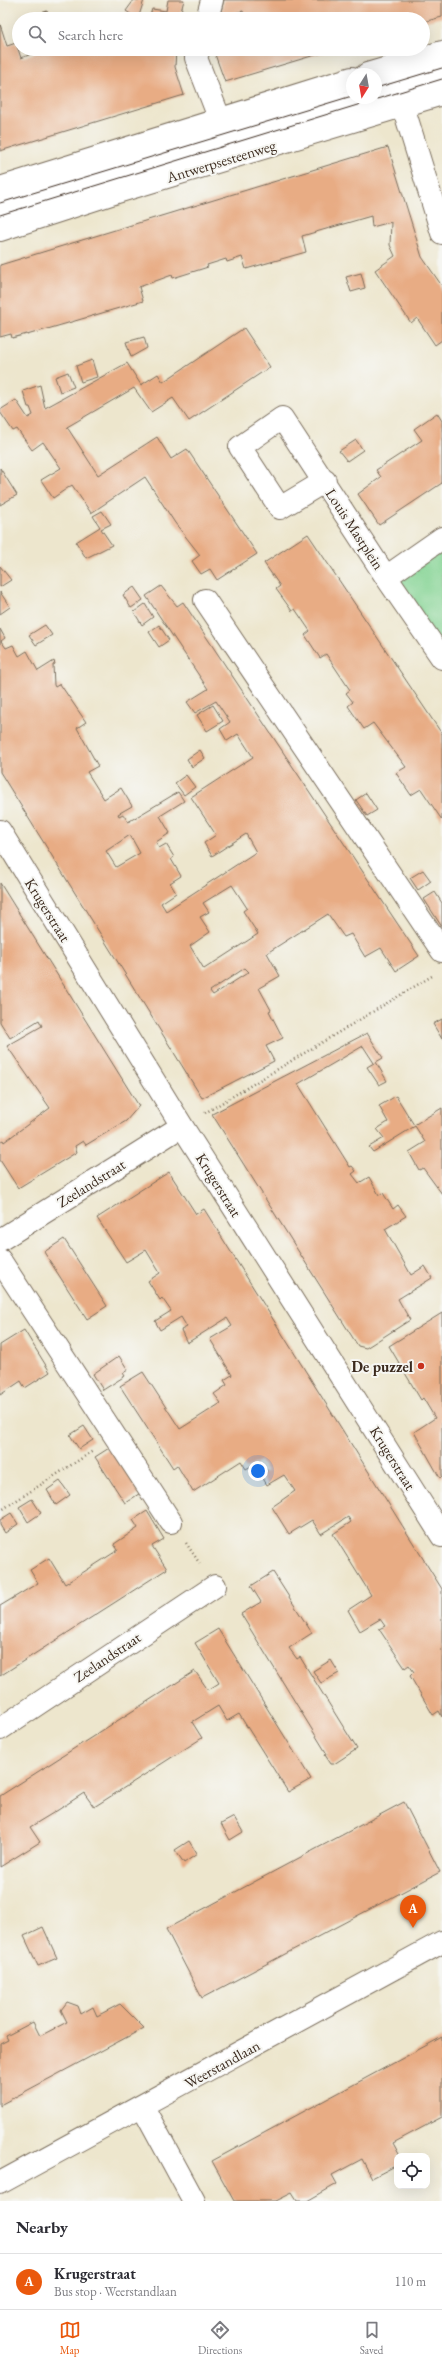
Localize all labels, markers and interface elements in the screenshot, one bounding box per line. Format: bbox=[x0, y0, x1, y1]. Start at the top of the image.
search box bbox=[12, 12, 430, 56]
icon: search bbox=[26, 23, 48, 45]
text: Search here bbox=[58, 25, 123, 44]
north arrow bbox=[346, 68, 382, 104]
street label: Antwerpsesteenweg bbox=[163, 135, 278, 187]
street label: Louis Mastplein bbox=[322, 485, 388, 573]
street label: Krugerstraat bbox=[21, 875, 75, 946]
street label: Krugerstraat bbox=[192, 1150, 246, 1221]
street label: Zeelandstraat bbox=[53, 1154, 129, 1211]
place label: De puzzel bbox=[352, 1357, 414, 1376]
marker: De puzzel bbox=[416, 1361, 426, 1371]
street label: Krugerstraat bbox=[366, 1423, 420, 1494]
your location bbox=[248, 1461, 268, 1481]
street label: Zeelandstraat bbox=[70, 1627, 144, 1686]
pin: A bbox=[400, 1895, 426, 1928]
street label: Weerstandlaan bbox=[181, 2035, 263, 2093]
map controls bbox=[394, 2153, 430, 2189]
button: locate bbox=[394, 2153, 430, 2189]
text: Nearby bbox=[16, 2216, 68, 2238]
text: Krugerstraat bbox=[54, 2264, 136, 2283]
text: A bbox=[24, 2273, 34, 2290]
text: 110 m bbox=[395, 2273, 426, 2290]
text: Bus stop · Weerstandlaan bbox=[54, 2283, 177, 2300]
tab: Map bbox=[59, 2319, 81, 2357]
tab: Directions bbox=[198, 2319, 242, 2357]
tab: Saved bbox=[360, 2319, 383, 2357]

